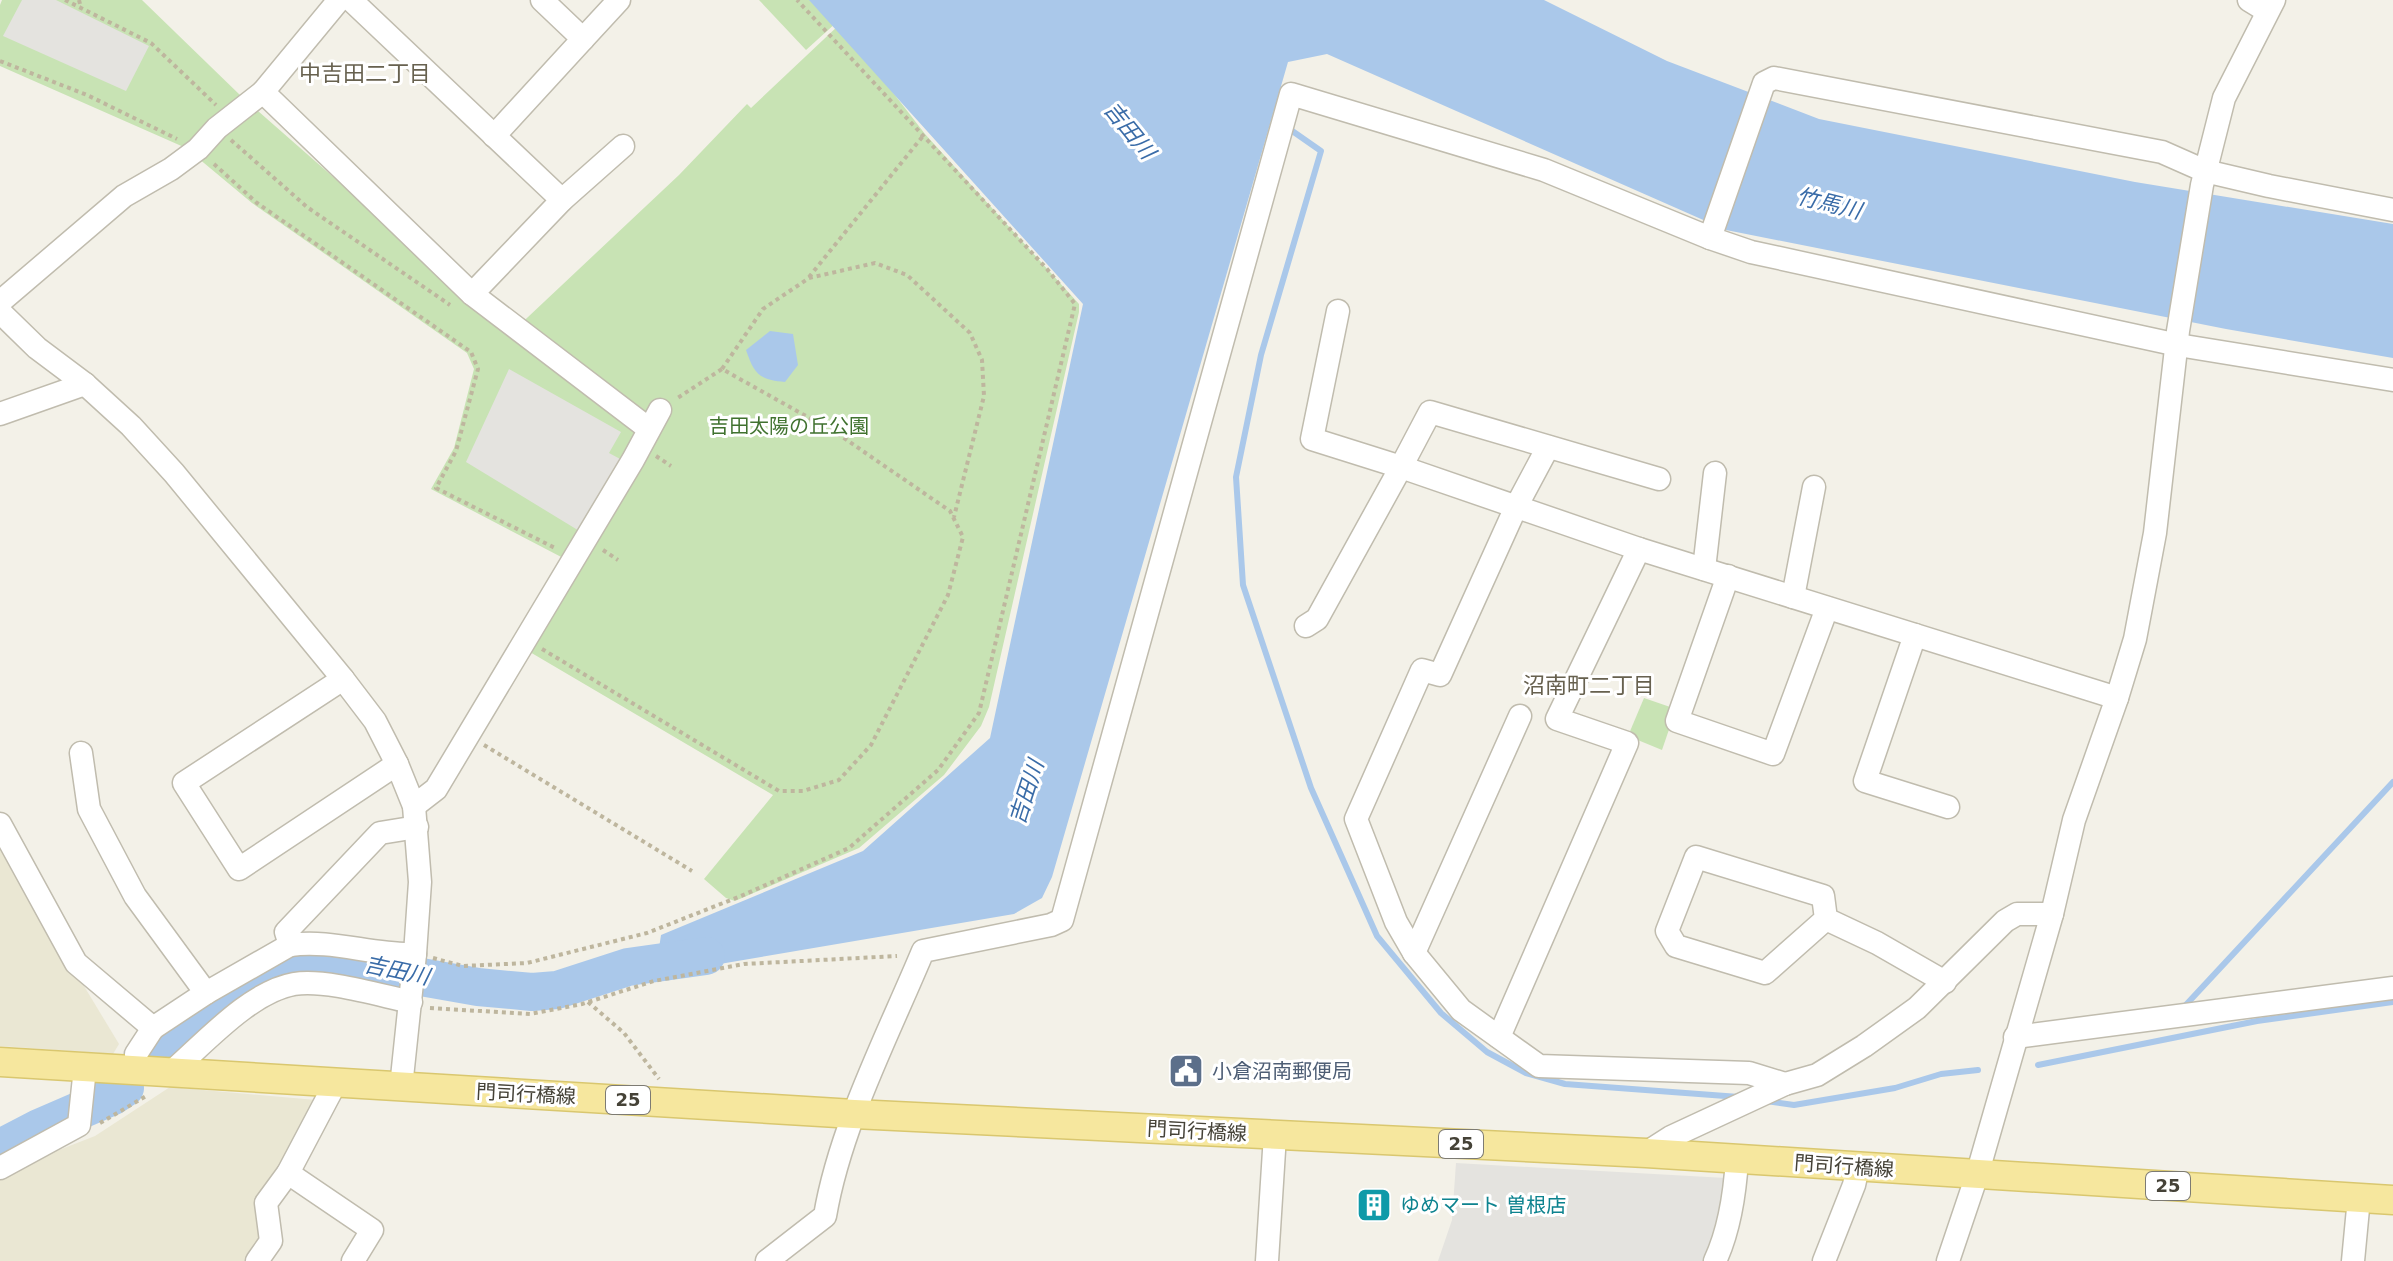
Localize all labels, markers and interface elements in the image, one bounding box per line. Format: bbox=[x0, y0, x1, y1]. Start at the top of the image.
district label: 中吉田二丁目 bbox=[299, 61, 431, 86]
water label: 吉田川 bbox=[1099, 97, 1161, 165]
water label: 竹馬川 bbox=[1794, 183, 1866, 224]
park label: 吉田太陽の丘公園 bbox=[709, 414, 869, 438]
district label: 沼南町二丁目 bbox=[1523, 673, 1655, 698]
water label: 吉田川 bbox=[1004, 755, 1049, 827]
water label: 吉田川 bbox=[362, 951, 434, 990]
public building icon: 小倉沼南郵便局 bbox=[1167, 1052, 1205, 1090]
place label: 小倉沼南郵便局 bbox=[1212, 1059, 1352, 1083]
street label: 門司行橋線 bbox=[475, 1079, 577, 1109]
road number: 25 bbox=[606, 1086, 650, 1114]
street label: 門司行橋線 bbox=[1146, 1116, 1248, 1146]
road number: 25 bbox=[1439, 1130, 1483, 1158]
street label: 門司行橋線 bbox=[1793, 1151, 1895, 1181]
road number: 25 bbox=[2146, 1172, 2190, 1200]
building icon: ゆめマート 曽根店 bbox=[1355, 1186, 1393, 1224]
place label: ゆめマート 曽根店 bbox=[1400, 1193, 1566, 1217]

